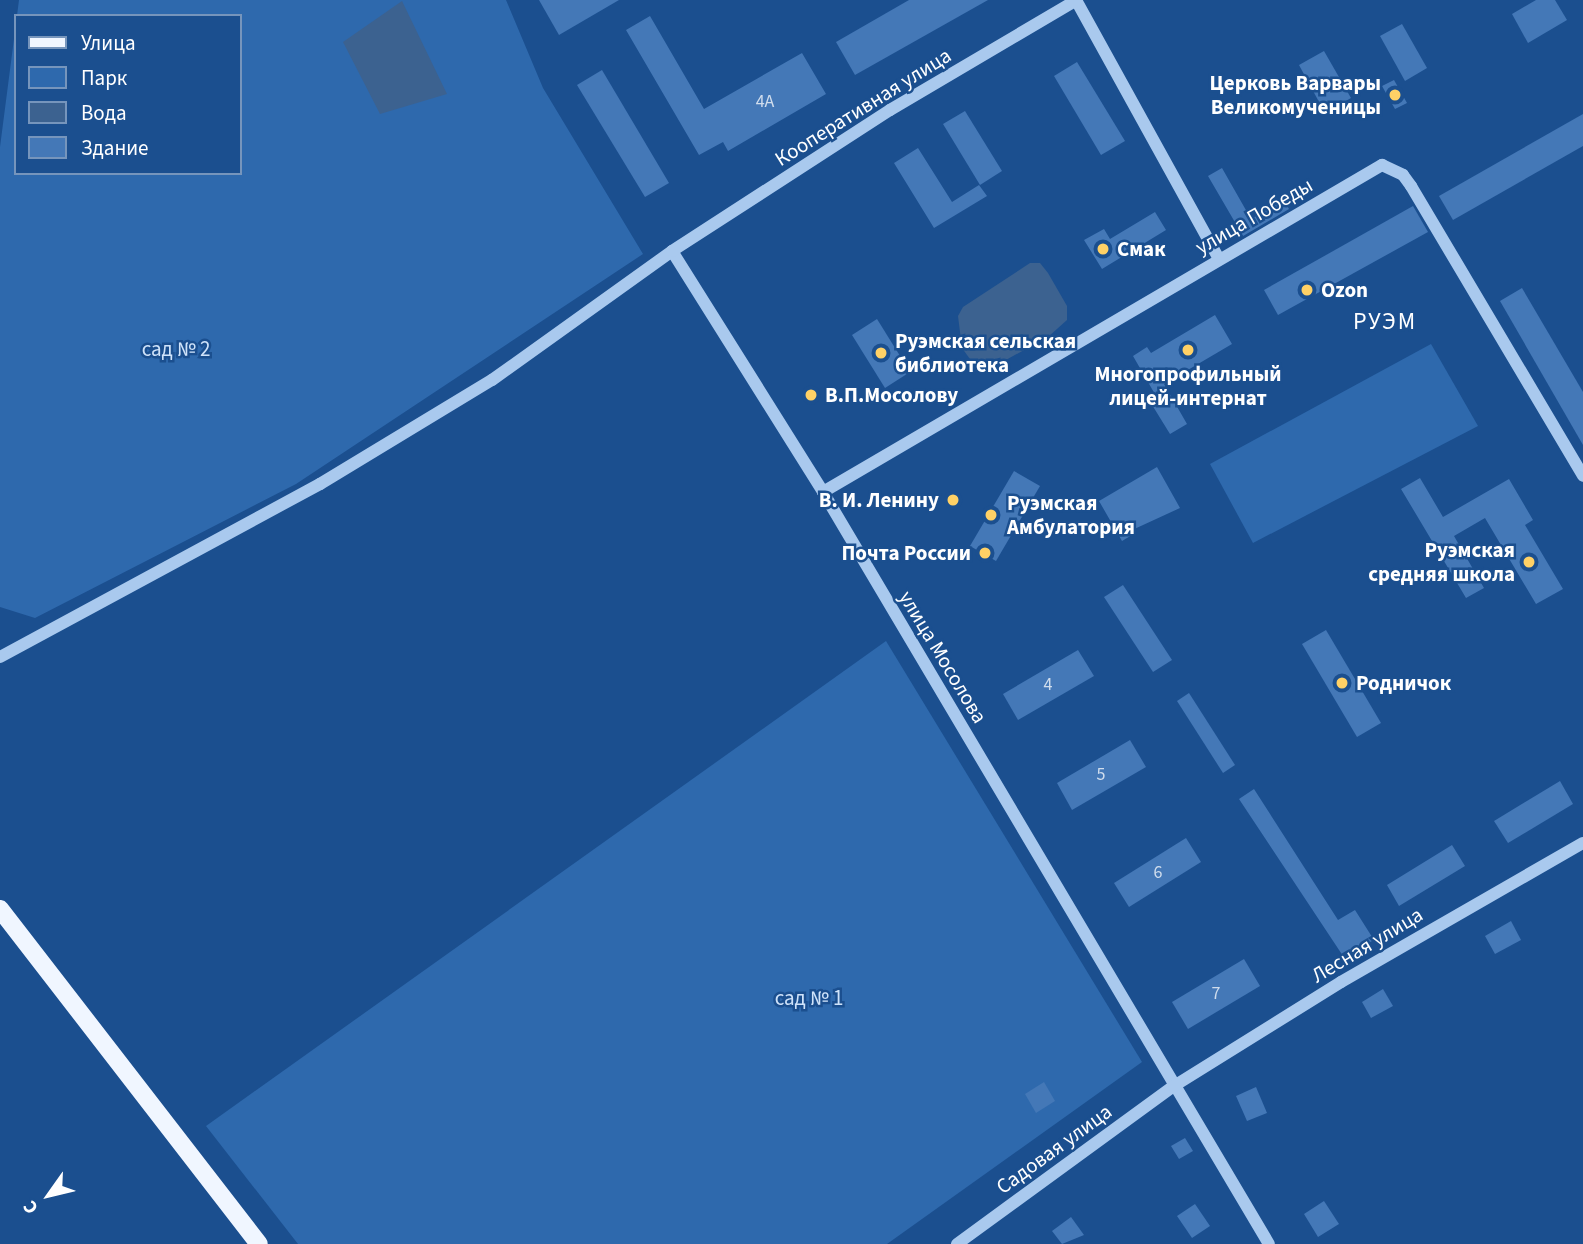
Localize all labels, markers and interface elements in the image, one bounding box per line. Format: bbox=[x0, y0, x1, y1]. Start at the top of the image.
legend bbox=[14, 14, 242, 175]
text: Улица bbox=[81, 28, 136, 58]
street label: Кооперативная улица bbox=[770, 43, 956, 171]
text: Парк bbox=[81, 63, 127, 93]
place label: Церковь Варвары Великомученицы bbox=[1209, 70, 1381, 120]
marker: Церковь Варвары Великомученицы bbox=[1387, 87, 1403, 103]
house number: 4А bbox=[756, 91, 774, 113]
text: Вода bbox=[81, 98, 127, 128]
text: Здание bbox=[81, 133, 149, 163]
street label: улица Победы bbox=[1191, 172, 1317, 260]
place label: Смак bbox=[1117, 236, 1166, 262]
marker: Смак bbox=[1095, 241, 1111, 257]
place label: Ozon bbox=[1321, 277, 1368, 303]
marker: Ozon bbox=[1299, 282, 1315, 298]
district label: РУЭМ bbox=[1353, 308, 1417, 336]
place label: Руэмская сельская библиотека bbox=[895, 328, 1076, 378]
park label: сад № 2 bbox=[142, 336, 210, 362]
marker: Многопрофильный лицей-интернат bbox=[1180, 342, 1196, 358]
marker: Руэмская сельская библиотека bbox=[873, 345, 889, 361]
place label: Многопрофильный лицей-интернат bbox=[1094, 361, 1282, 411]
place label: В.П.Мосолову bbox=[825, 382, 958, 408]
marker: В.П.Мосолову bbox=[803, 387, 819, 403]
place label: В. И. Ленину bbox=[819, 487, 939, 513]
place label: Руэмская Амбулатория bbox=[1007, 490, 1135, 540]
marker: В. И. Ленину bbox=[945, 492, 961, 508]
marker: Руэмская Амбулатория bbox=[981, 505, 1001, 525]
place label: Руэмская средняя школа bbox=[1368, 537, 1515, 587]
place label: Почта России bbox=[841, 540, 971, 566]
marker: Почта России bbox=[977, 545, 993, 561]
marker: Руэмская средняя школа bbox=[1521, 554, 1537, 570]
street label: улица Мосолова bbox=[894, 586, 992, 728]
place label: Родничок bbox=[1356, 670, 1451, 696]
house number: 4 bbox=[1044, 674, 1052, 696]
marker: Родничок bbox=[1334, 675, 1350, 691]
house number: 5 bbox=[1097, 764, 1105, 786]
house number: 6 bbox=[1154, 862, 1162, 884]
street label: Лесная улица bbox=[1307, 902, 1427, 988]
house number: 7 bbox=[1212, 983, 1220, 1005]
park label: сад № 1 bbox=[775, 985, 843, 1011]
street label: Садовая улица bbox=[991, 1099, 1117, 1199]
north arrow bbox=[14, 1160, 84, 1230]
text: С bbox=[17, 1195, 45, 1219]

